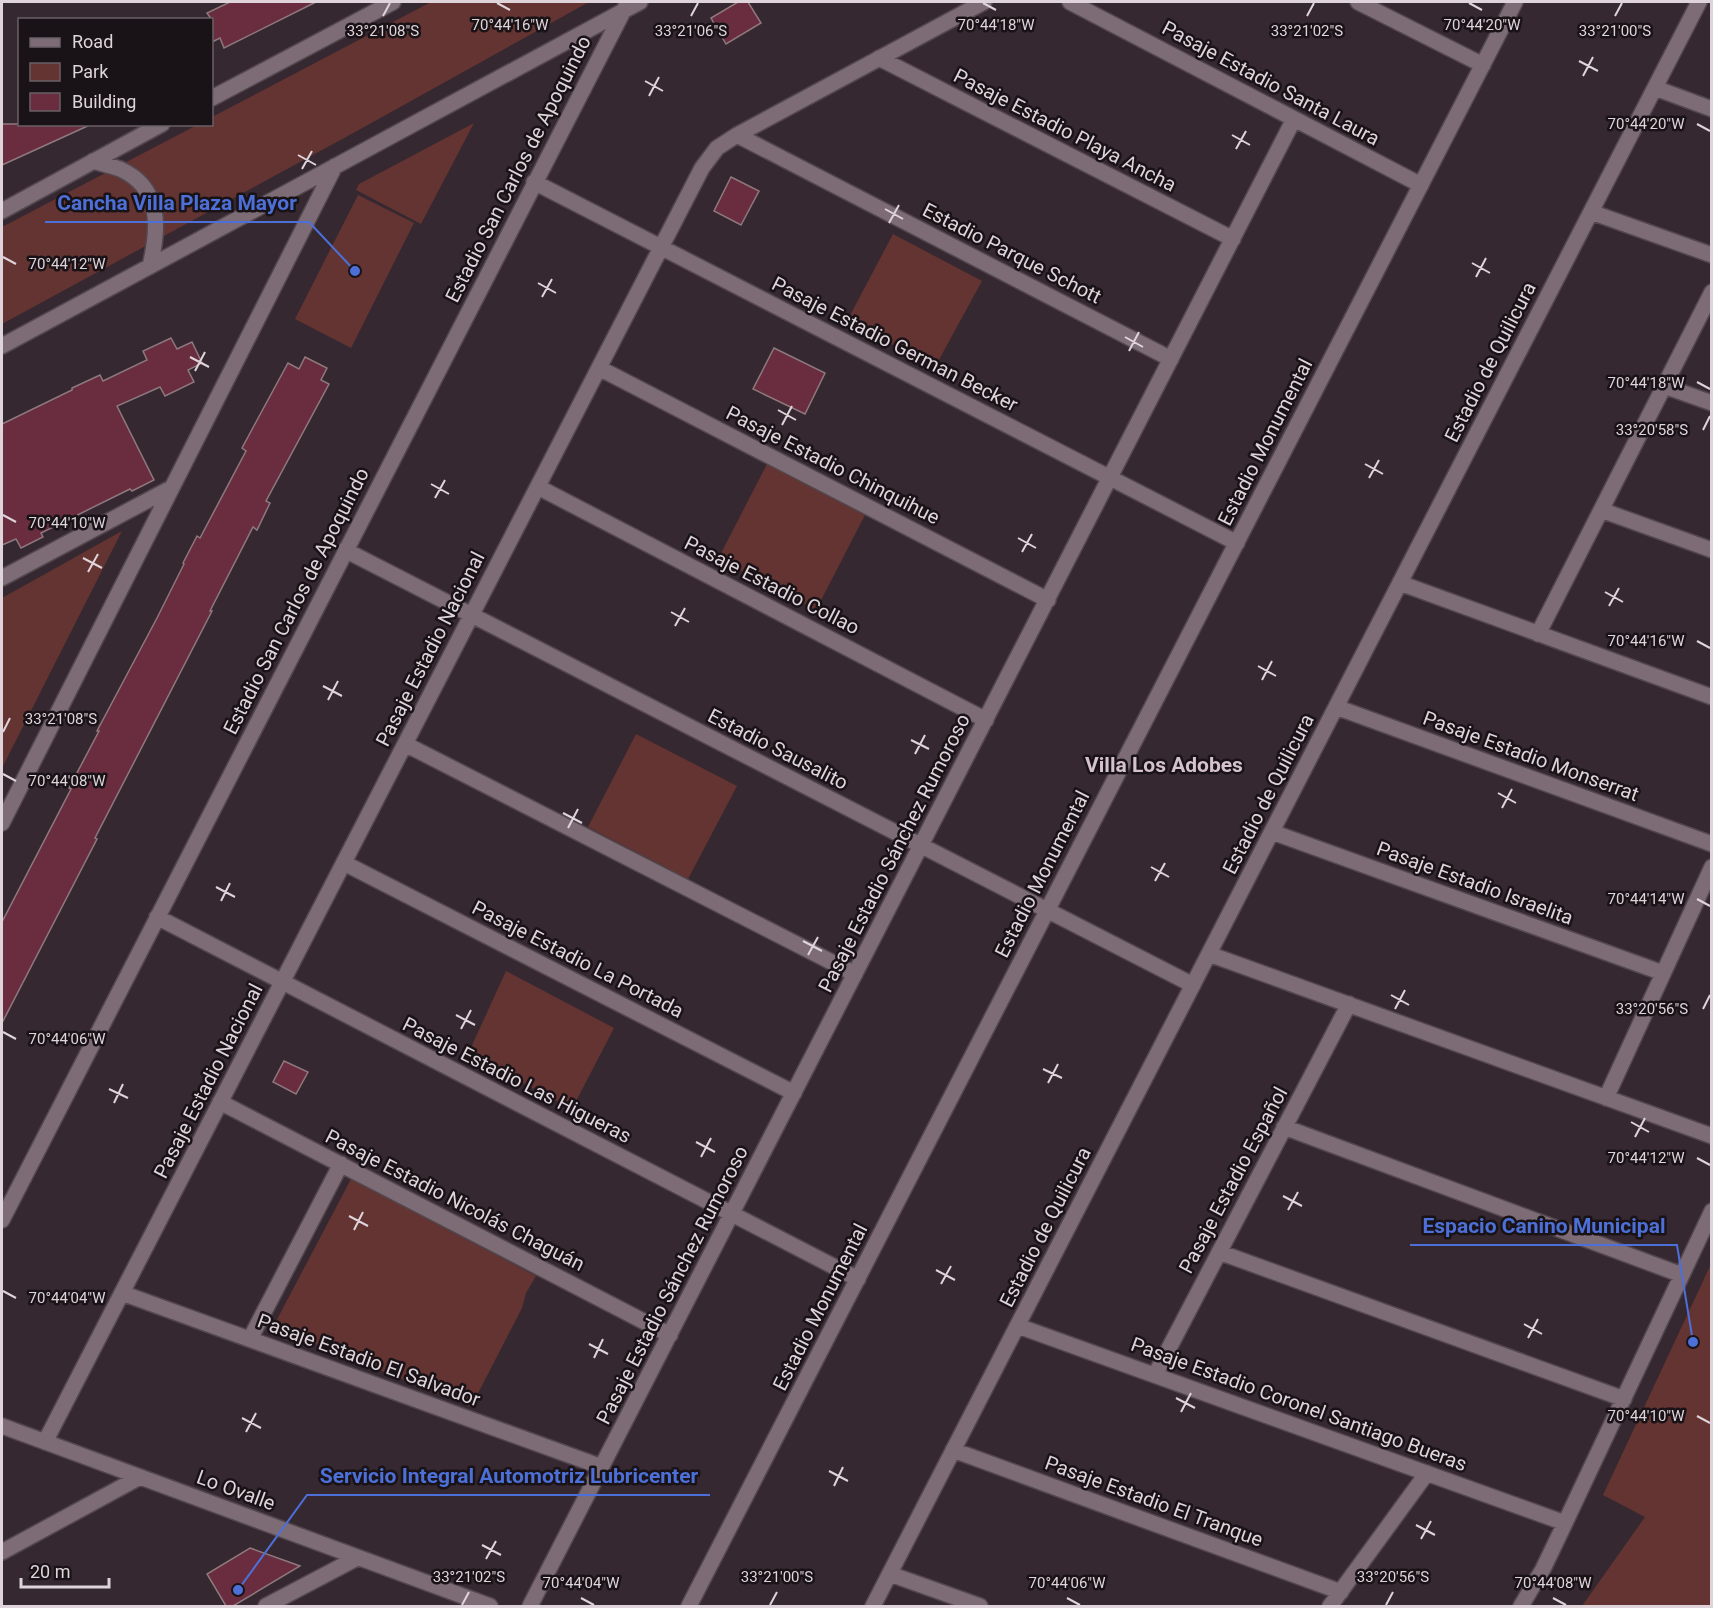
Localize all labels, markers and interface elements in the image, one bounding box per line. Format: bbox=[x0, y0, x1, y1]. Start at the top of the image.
street label: Pasaje Estadio Santa Laura bbox=[1158, 15, 1384, 151]
text: 70°44'16"W bbox=[472, 16, 548, 34]
text: 70°44'18"W bbox=[958, 16, 1034, 34]
text: 70°44'20"W bbox=[1444, 16, 1520, 34]
legend bbox=[18, 18, 213, 126]
text: 33°21'08"S bbox=[347, 22, 419, 40]
text: 33°21'06"S bbox=[655, 22, 727, 40]
text: 33°21'02"S bbox=[1271, 22, 1343, 40]
text: 33°21'00"S bbox=[1579, 22, 1651, 40]
text: Road bbox=[72, 31, 113, 52]
street label: Estadio San Carlos de Apoquindo bbox=[440, 32, 596, 306]
text: Park bbox=[72, 61, 109, 82]
street label: Pasaje Estadio Playa Ancha bbox=[950, 63, 1180, 197]
text: Building bbox=[72, 91, 136, 112]
text: 70°44'20"W bbox=[1608, 115, 1684, 133]
callout: Cancha Villa Plaza Mayor bbox=[45, 183, 309, 222]
text: Cancha Villa Plaza Mayor bbox=[57, 191, 297, 215]
street label: Estadio Parque Schott bbox=[919, 197, 1105, 309]
text: 70°44'12"W bbox=[29, 255, 105, 273]
street label: Pasaje Estadio German Becker bbox=[768, 271, 1022, 417]
street label: Estadio de Quilicura bbox=[1439, 278, 1541, 446]
street label: Estadio Monumental bbox=[1213, 355, 1317, 529]
text: 70°44'18"W bbox=[1608, 374, 1684, 392]
street label: Pasaje Estadio Chinquihue bbox=[722, 401, 944, 529]
text: 33°20'58"S bbox=[1616, 421, 1688, 439]
street label: Estadio San Carlos de Apoquindo bbox=[218, 464, 374, 738]
text: 70°44'10"W bbox=[29, 514, 105, 532]
street label: Pasaje Estadio Collao bbox=[681, 530, 863, 640]
street label: Pasaje Estadio Nacional bbox=[370, 548, 490, 750]
text: 70°44'16"W bbox=[1608, 632, 1684, 650]
street label: Estadio Sausalito bbox=[704, 703, 852, 795]
street label: Pasaje Estadio Monserrat bbox=[1420, 706, 1642, 806]
text: 33°21'08"S bbox=[25, 710, 97, 728]
street label: Pasaje Estadio Sánchez Rumoroso bbox=[813, 710, 975, 996]
street label: Estadio de Quilicura bbox=[1217, 710, 1319, 878]
district label: Villa Los Adobes bbox=[1085, 753, 1243, 777]
text: 70°44'08"W bbox=[29, 772, 105, 790]
street label: Estadio Monumental bbox=[990, 787, 1094, 961]
street label: Pasaje Estadio Israelita bbox=[1373, 836, 1577, 930]
text: 70°44'14"W bbox=[1608, 890, 1684, 908]
street label: Pasaje Estadio La Portada bbox=[468, 895, 688, 1023]
street label: Pasaje Estadio Nacional bbox=[148, 980, 268, 1182]
text: 33°20'56"S bbox=[1616, 1000, 1688, 1018]
street label: Pasaje Estadio Las Higueras bbox=[399, 1012, 635, 1148]
text: 70°44'06"W bbox=[29, 1030, 105, 1048]
street label: Pasaje Estadio Español bbox=[1174, 1083, 1292, 1277]
street label: Pasaje Estadio Nicolás Chaguán bbox=[321, 1124, 589, 1276]
street label: Pasaje Estadio Sánchez Rumoroso bbox=[591, 1142, 753, 1428]
street label: Estadio de Quilicura bbox=[994, 1143, 1096, 1311]
text: 70°44'12"W bbox=[1608, 1149, 1684, 1167]
callout: Espacio Canino Municipal bbox=[1410, 1206, 1677, 1245]
text: Espacio Canino Municipal bbox=[1423, 1214, 1665, 1238]
street label: Estadio Monumental bbox=[768, 1220, 872, 1394]
text: 70°44'04"W bbox=[29, 1289, 105, 1307]
street label: Pasaje Estadio El Salvador bbox=[254, 1308, 484, 1412]
street label: Pasaje Estadio Coronel Santiago Bueras bbox=[1128, 1332, 1470, 1476]
text: 70°44'10"W bbox=[1608, 1407, 1684, 1425]
street label: Pasaje Estadio El Tranque bbox=[1042, 1450, 1266, 1552]
callout: Servicio Integral Automotriz Lubricenter bbox=[307, 1456, 710, 1495]
text: Servicio Integral Automotriz Lubricenter bbox=[320, 1464, 699, 1488]
street label: Lo Ovalle bbox=[194, 1465, 278, 1515]
scale bar bbox=[21, 1551, 110, 1589]
text: 20 m bbox=[30, 1561, 70, 1582]
text: 33°21'02"S bbox=[433, 1568, 505, 1586]
text: 33°21'00"S bbox=[741, 1568, 813, 1586]
text: 33°20'56"S bbox=[1357, 1568, 1429, 1586]
text: 70°44'04"W bbox=[543, 1574, 619, 1592]
text: 70°44'06"W bbox=[1029, 1574, 1105, 1592]
text: 70°44'08"W bbox=[1515, 1574, 1591, 1592]

